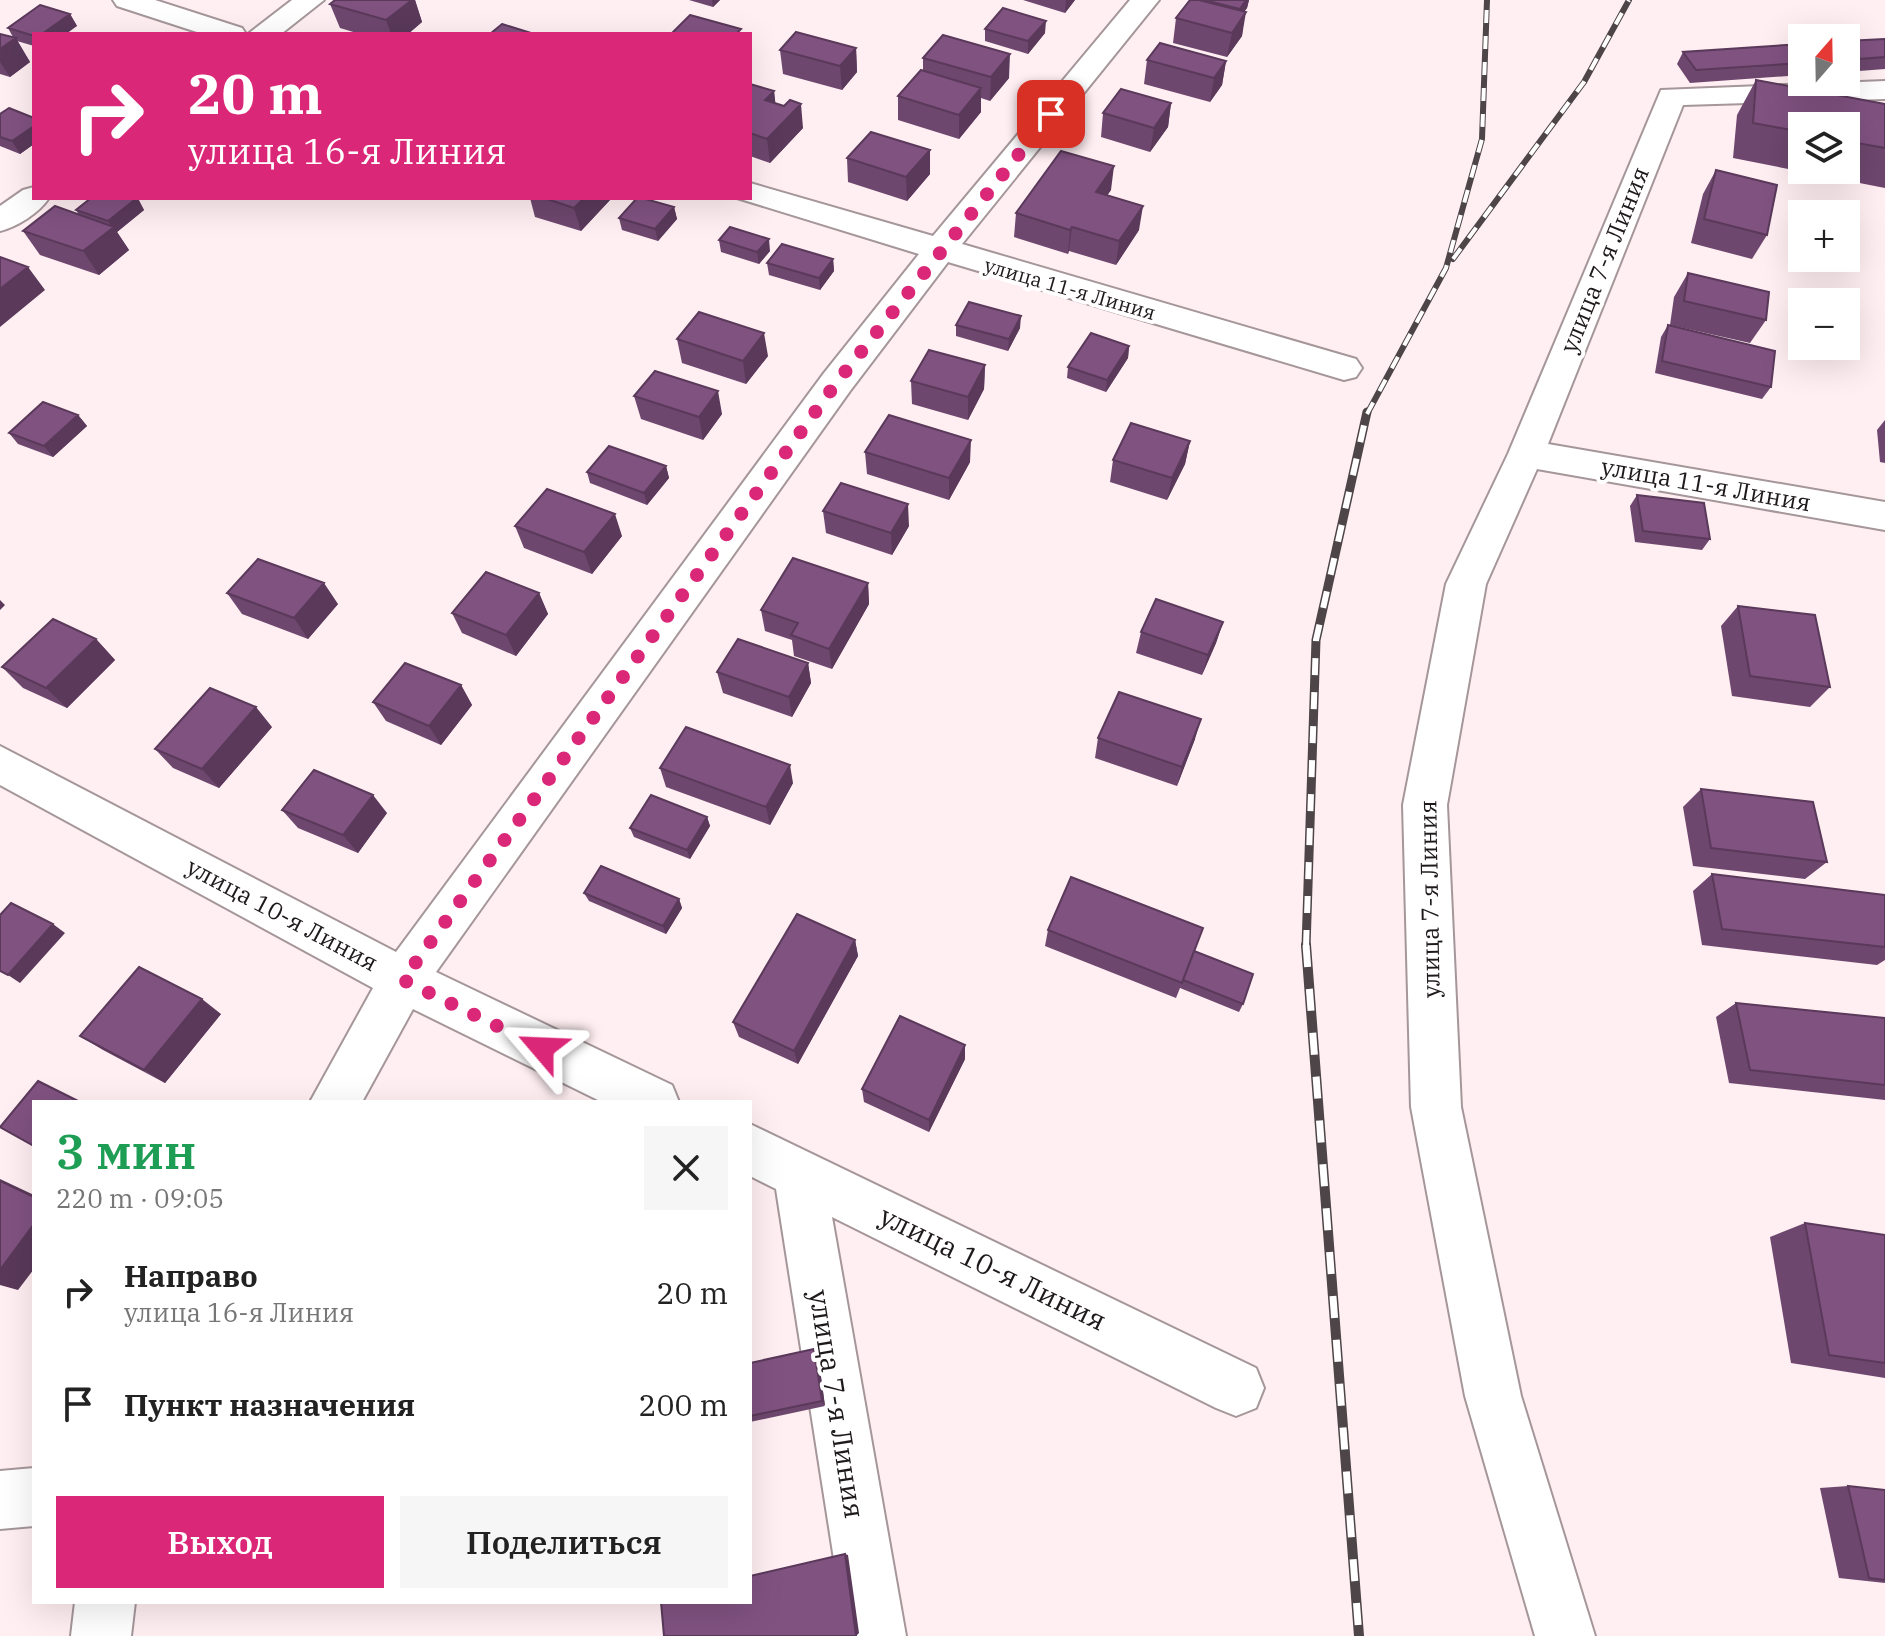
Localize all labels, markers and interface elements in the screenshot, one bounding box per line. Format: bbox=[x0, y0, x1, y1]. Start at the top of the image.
north arrow bbox=[1788, 24, 1860, 96]
map controls bbox=[1788, 24, 1860, 360]
text: 20 m bbox=[188, 57, 323, 129]
icon: right bbox=[56, 64, 160, 168]
pin bbox=[1017, 80, 1085, 148]
icon: arrive bbox=[1029, 92, 1073, 136]
button: layers bbox=[1788, 112, 1860, 184]
text: улица 16-я Линия bbox=[188, 127, 507, 174]
street label: улица 7-я Линия bbox=[1552, 162, 1656, 357]
button: + bbox=[1788, 200, 1860, 272]
street label: улица 11-я Линия bbox=[981, 251, 1159, 326]
button: − bbox=[1788, 288, 1860, 360]
street label: улица 11-я Линия bbox=[1599, 450, 1814, 518]
street label: улица 7-я Линия bbox=[1411, 800, 1447, 998]
street label: улица 10-я Линия bbox=[181, 850, 384, 978]
position arrow bbox=[500, 1006, 584, 1090]
text: 3 мин bbox=[56, 1120, 196, 1182]
button: close bbox=[644, 1126, 728, 1210]
text: 220 m · 09:05 bbox=[56, 1181, 224, 1215]
street label: улица 10-я Линия bbox=[874, 1197, 1113, 1338]
text: Направо bbox=[124, 1256, 258, 1295]
icon: right bbox=[56, 1270, 100, 1314]
text: 20 m bbox=[656, 1273, 728, 1312]
street label: улица 7-я Линия bbox=[801, 1287, 874, 1521]
text: улица 16-я Линия bbox=[124, 1295, 354, 1329]
icon: arrive bbox=[56, 1382, 100, 1426]
text: Пункт назначения bbox=[124, 1385, 415, 1424]
text: 200 m bbox=[638, 1385, 728, 1424]
button: Выход bbox=[56, 1496, 384, 1588]
button: Поделиться bbox=[400, 1496, 728, 1588]

